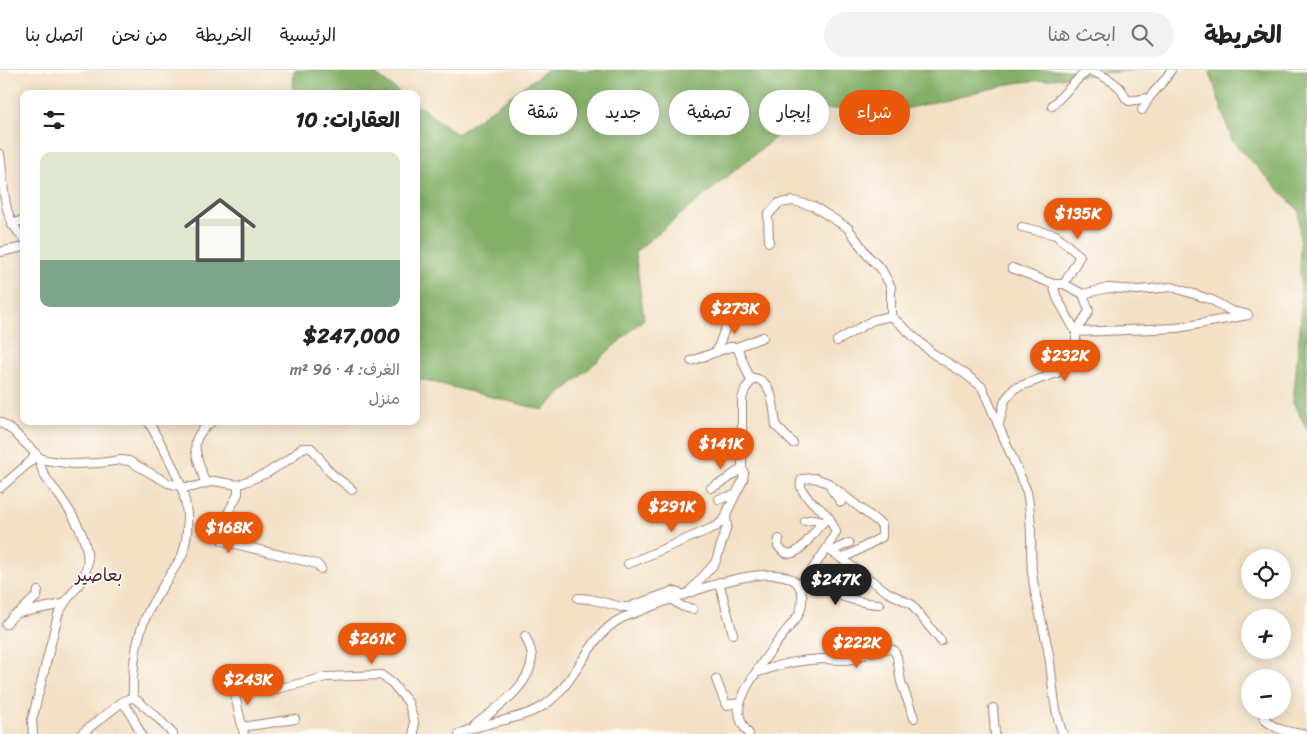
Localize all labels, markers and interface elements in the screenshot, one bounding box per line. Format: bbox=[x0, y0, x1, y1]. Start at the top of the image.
search box bbox=[824, 12, 1174, 57]
text: الخريطة bbox=[1204, 14, 1282, 56]
text: ابحث هنا bbox=[1047, 18, 1116, 51]
text: اتصل بنا bbox=[25, 19, 84, 51]
text: من نحن bbox=[112, 19, 168, 51]
text: الخريطة bbox=[196, 19, 252, 51]
text: الرئيسية bbox=[280, 19, 336, 51]
icon: search bbox=[1128, 21, 1156, 49]
chip: شقة bbox=[509, 90, 577, 135]
chip: جديد bbox=[587, 90, 659, 135]
chip: تصفية bbox=[669, 90, 749, 135]
chip: إيجار bbox=[759, 90, 829, 135]
chip: شراء bbox=[839, 90, 910, 135]
text: العقارات: 10 bbox=[296, 101, 400, 139]
icon: filters bbox=[40, 106, 68, 134]
icon: home bbox=[175, 185, 265, 275]
pin: $135K bbox=[1043, 198, 1113, 240]
text: $135K bbox=[1055, 199, 1101, 228]
pin: $273K bbox=[700, 292, 770, 335]
text: $273K bbox=[711, 294, 759, 323]
text: $247,000 bbox=[303, 317, 400, 355]
pin: $232K bbox=[1030, 340, 1100, 382]
text: $232K bbox=[1041, 341, 1089, 370]
text: الغرف: 4 · 96 m² bbox=[290, 355, 400, 384]
text: منزل bbox=[368, 384, 400, 413]
pin: $141K bbox=[686, 428, 756, 470]
text: $141K bbox=[699, 429, 743, 458]
pin: $291K bbox=[637, 490, 707, 533]
text: $291K bbox=[649, 492, 695, 521]
pin: $168K bbox=[194, 512, 264, 554]
text: $168K bbox=[206, 513, 252, 542]
map controls bbox=[1241, 549, 1291, 719]
button: locate bbox=[1241, 549, 1291, 599]
district label: بعاصير bbox=[73, 559, 123, 591]
pin: $247K bbox=[801, 564, 871, 606]
text: $247K bbox=[812, 565, 860, 594]
button: + bbox=[1241, 609, 1291, 659]
pin: $261K bbox=[337, 622, 407, 665]
text: $261K bbox=[349, 624, 395, 653]
pin: $222K bbox=[822, 626, 892, 669]
text: $222K bbox=[833, 628, 881, 657]
pin: $243K bbox=[213, 664, 283, 706]
text: $243K bbox=[224, 665, 272, 694]
button: − bbox=[1241, 669, 1291, 719]

